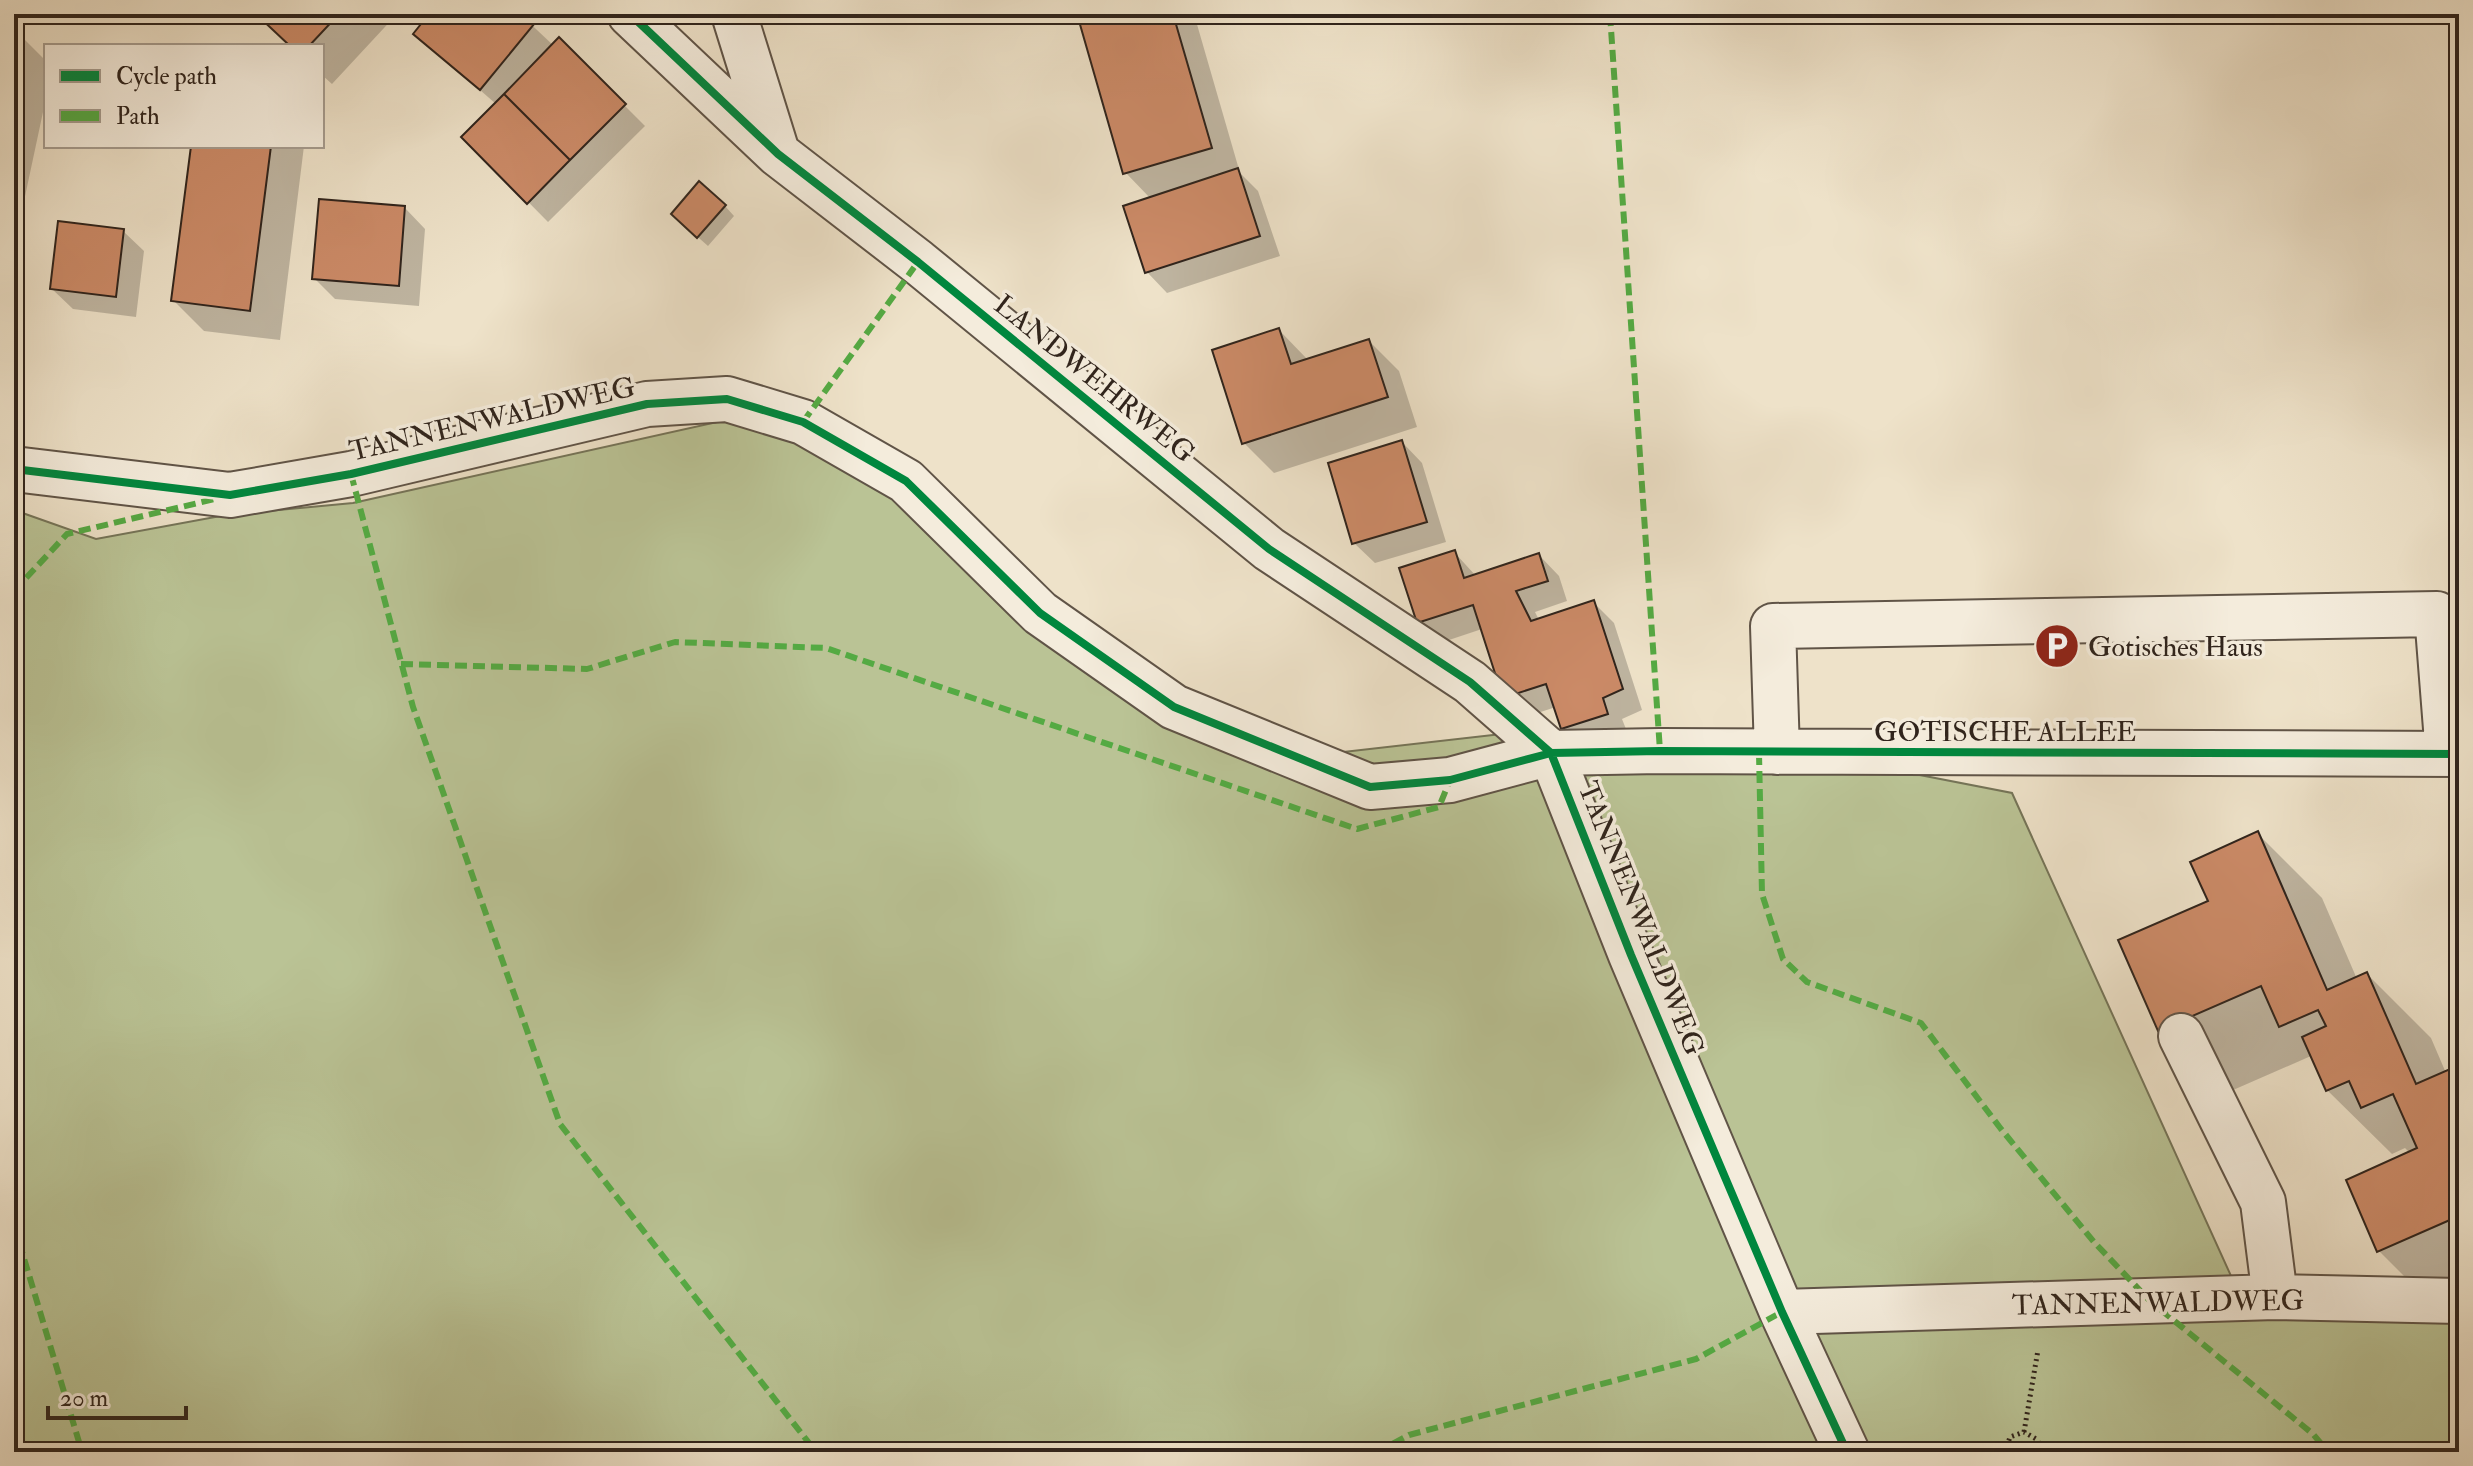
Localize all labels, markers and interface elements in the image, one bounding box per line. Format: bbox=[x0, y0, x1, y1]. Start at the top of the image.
legend bbox=[44, 44, 324, 148]
text: Cycle path bbox=[116, 61, 217, 92]
text: Path bbox=[116, 101, 160, 132]
street label: LANDWEHRWEG bbox=[987, 287, 1202, 471]
street label: TANNENWALDWEG bbox=[346, 370, 639, 469]
parking icon: Gotisches Haus bbox=[2033, 622, 2081, 670]
place label: Gotisches Haus bbox=[2088, 630, 2263, 665]
street label: GOTISCHE ALLEE bbox=[1874, 715, 2136, 750]
street label: TANNENWALDWEG bbox=[1570, 776, 1712, 1061]
street label: TANNENWALDWEG bbox=[2012, 1283, 2305, 1324]
scale bar bbox=[48, 1370, 186, 1420]
text: 20 m bbox=[60, 1383, 109, 1414]

